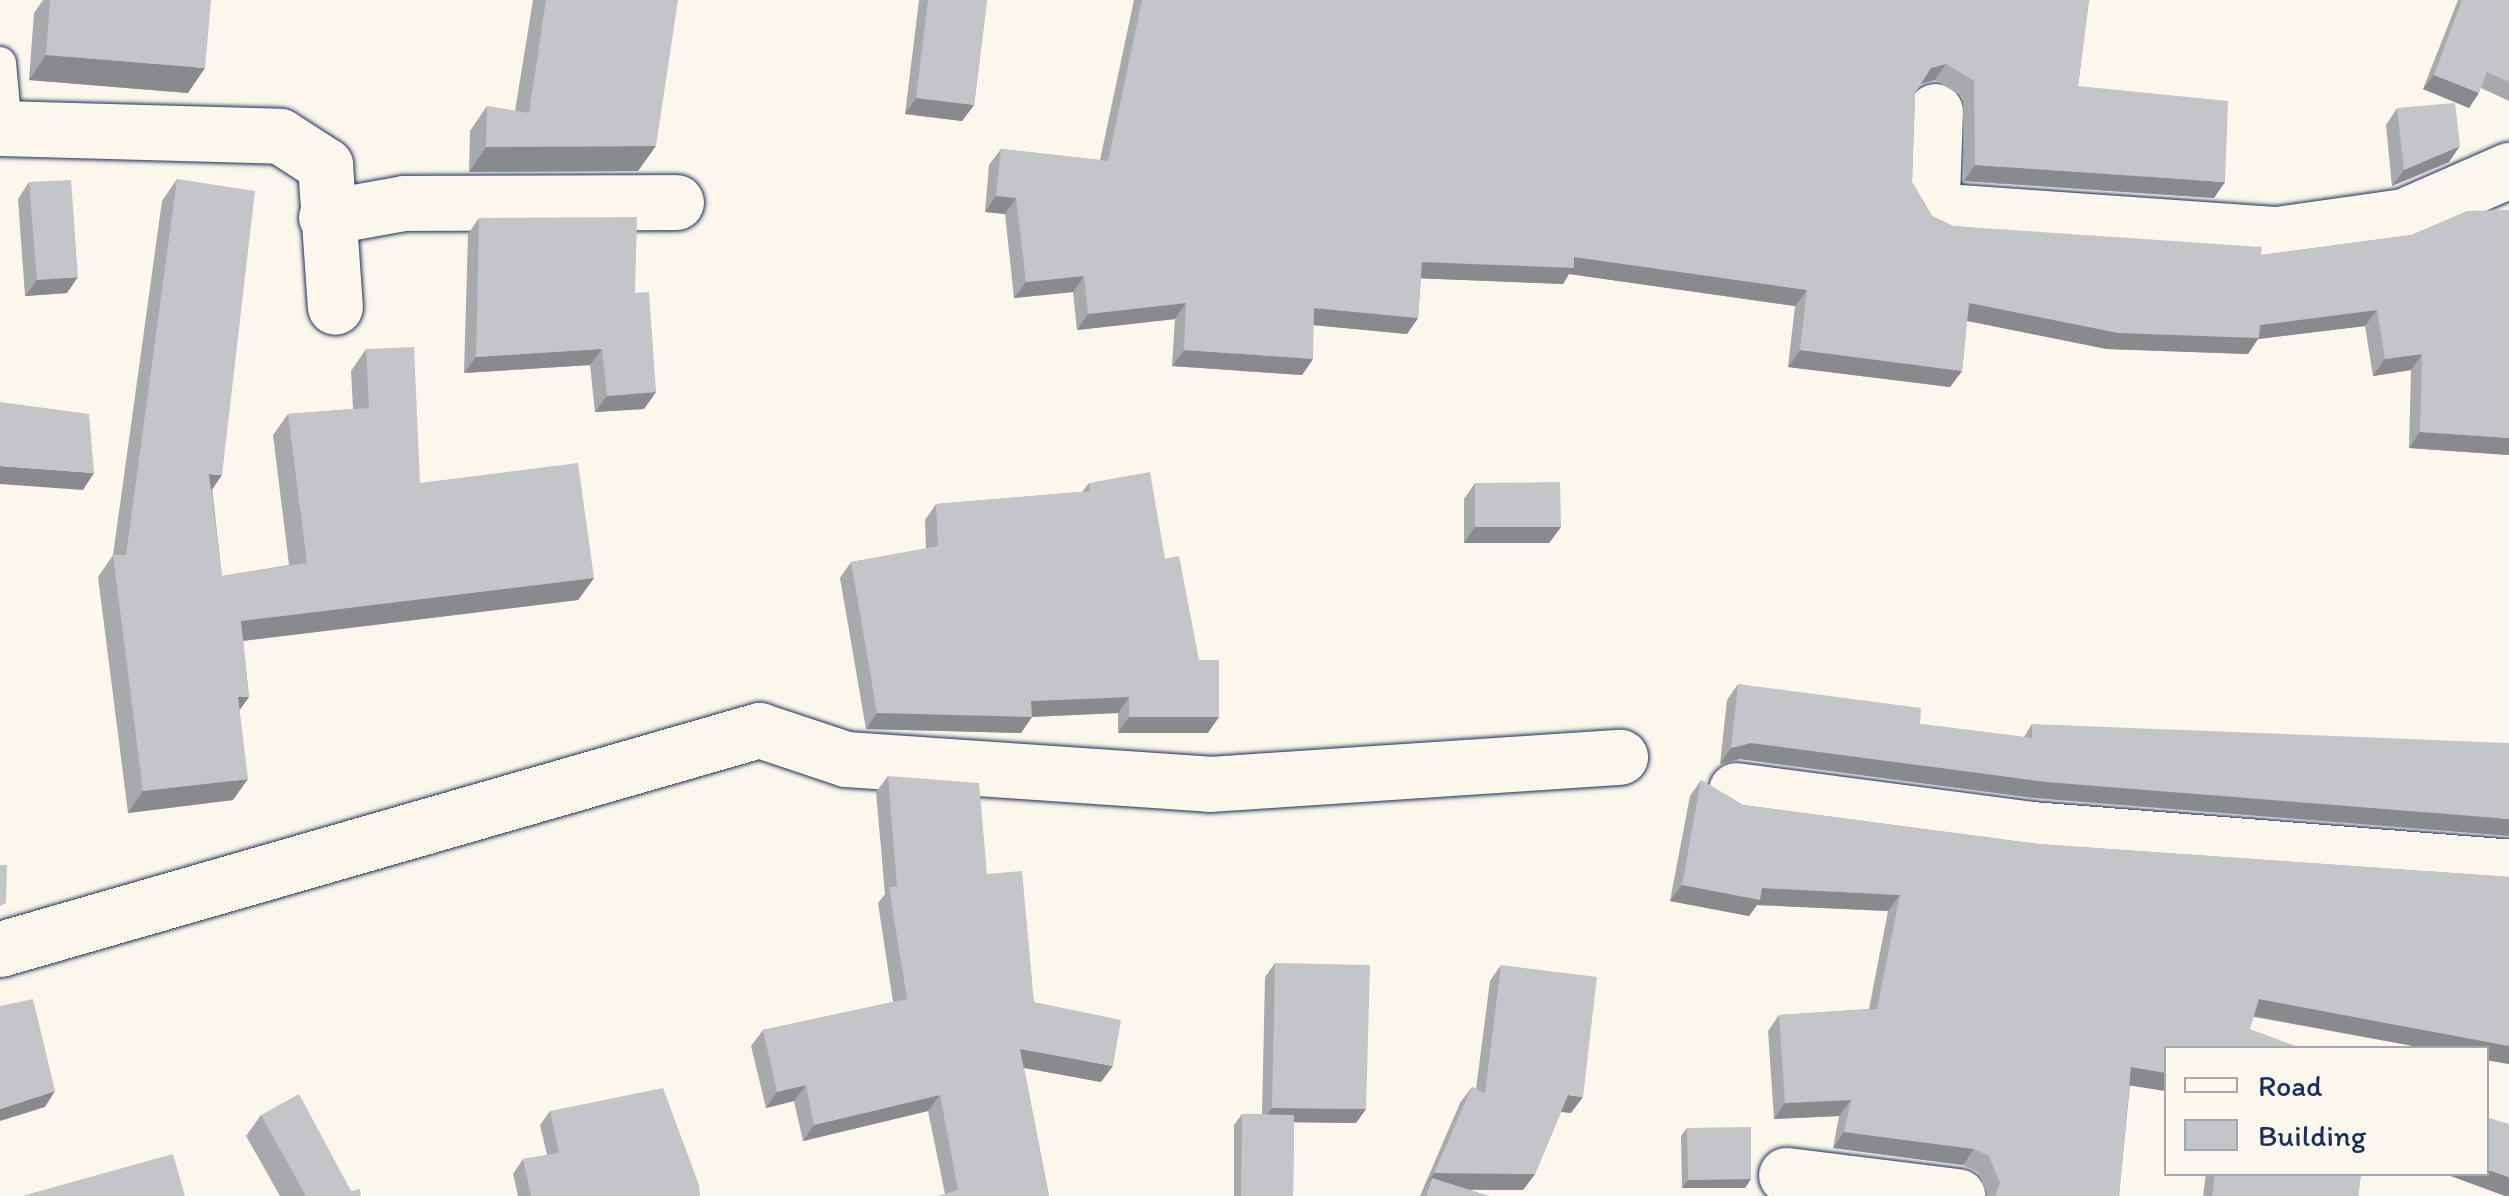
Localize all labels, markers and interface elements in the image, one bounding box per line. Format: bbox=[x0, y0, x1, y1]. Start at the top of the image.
legend bbox=[2164, 1046, 2489, 1176]
text: Road bbox=[2258, 1067, 2323, 1104]
text: Building bbox=[2258, 1117, 2366, 1154]

